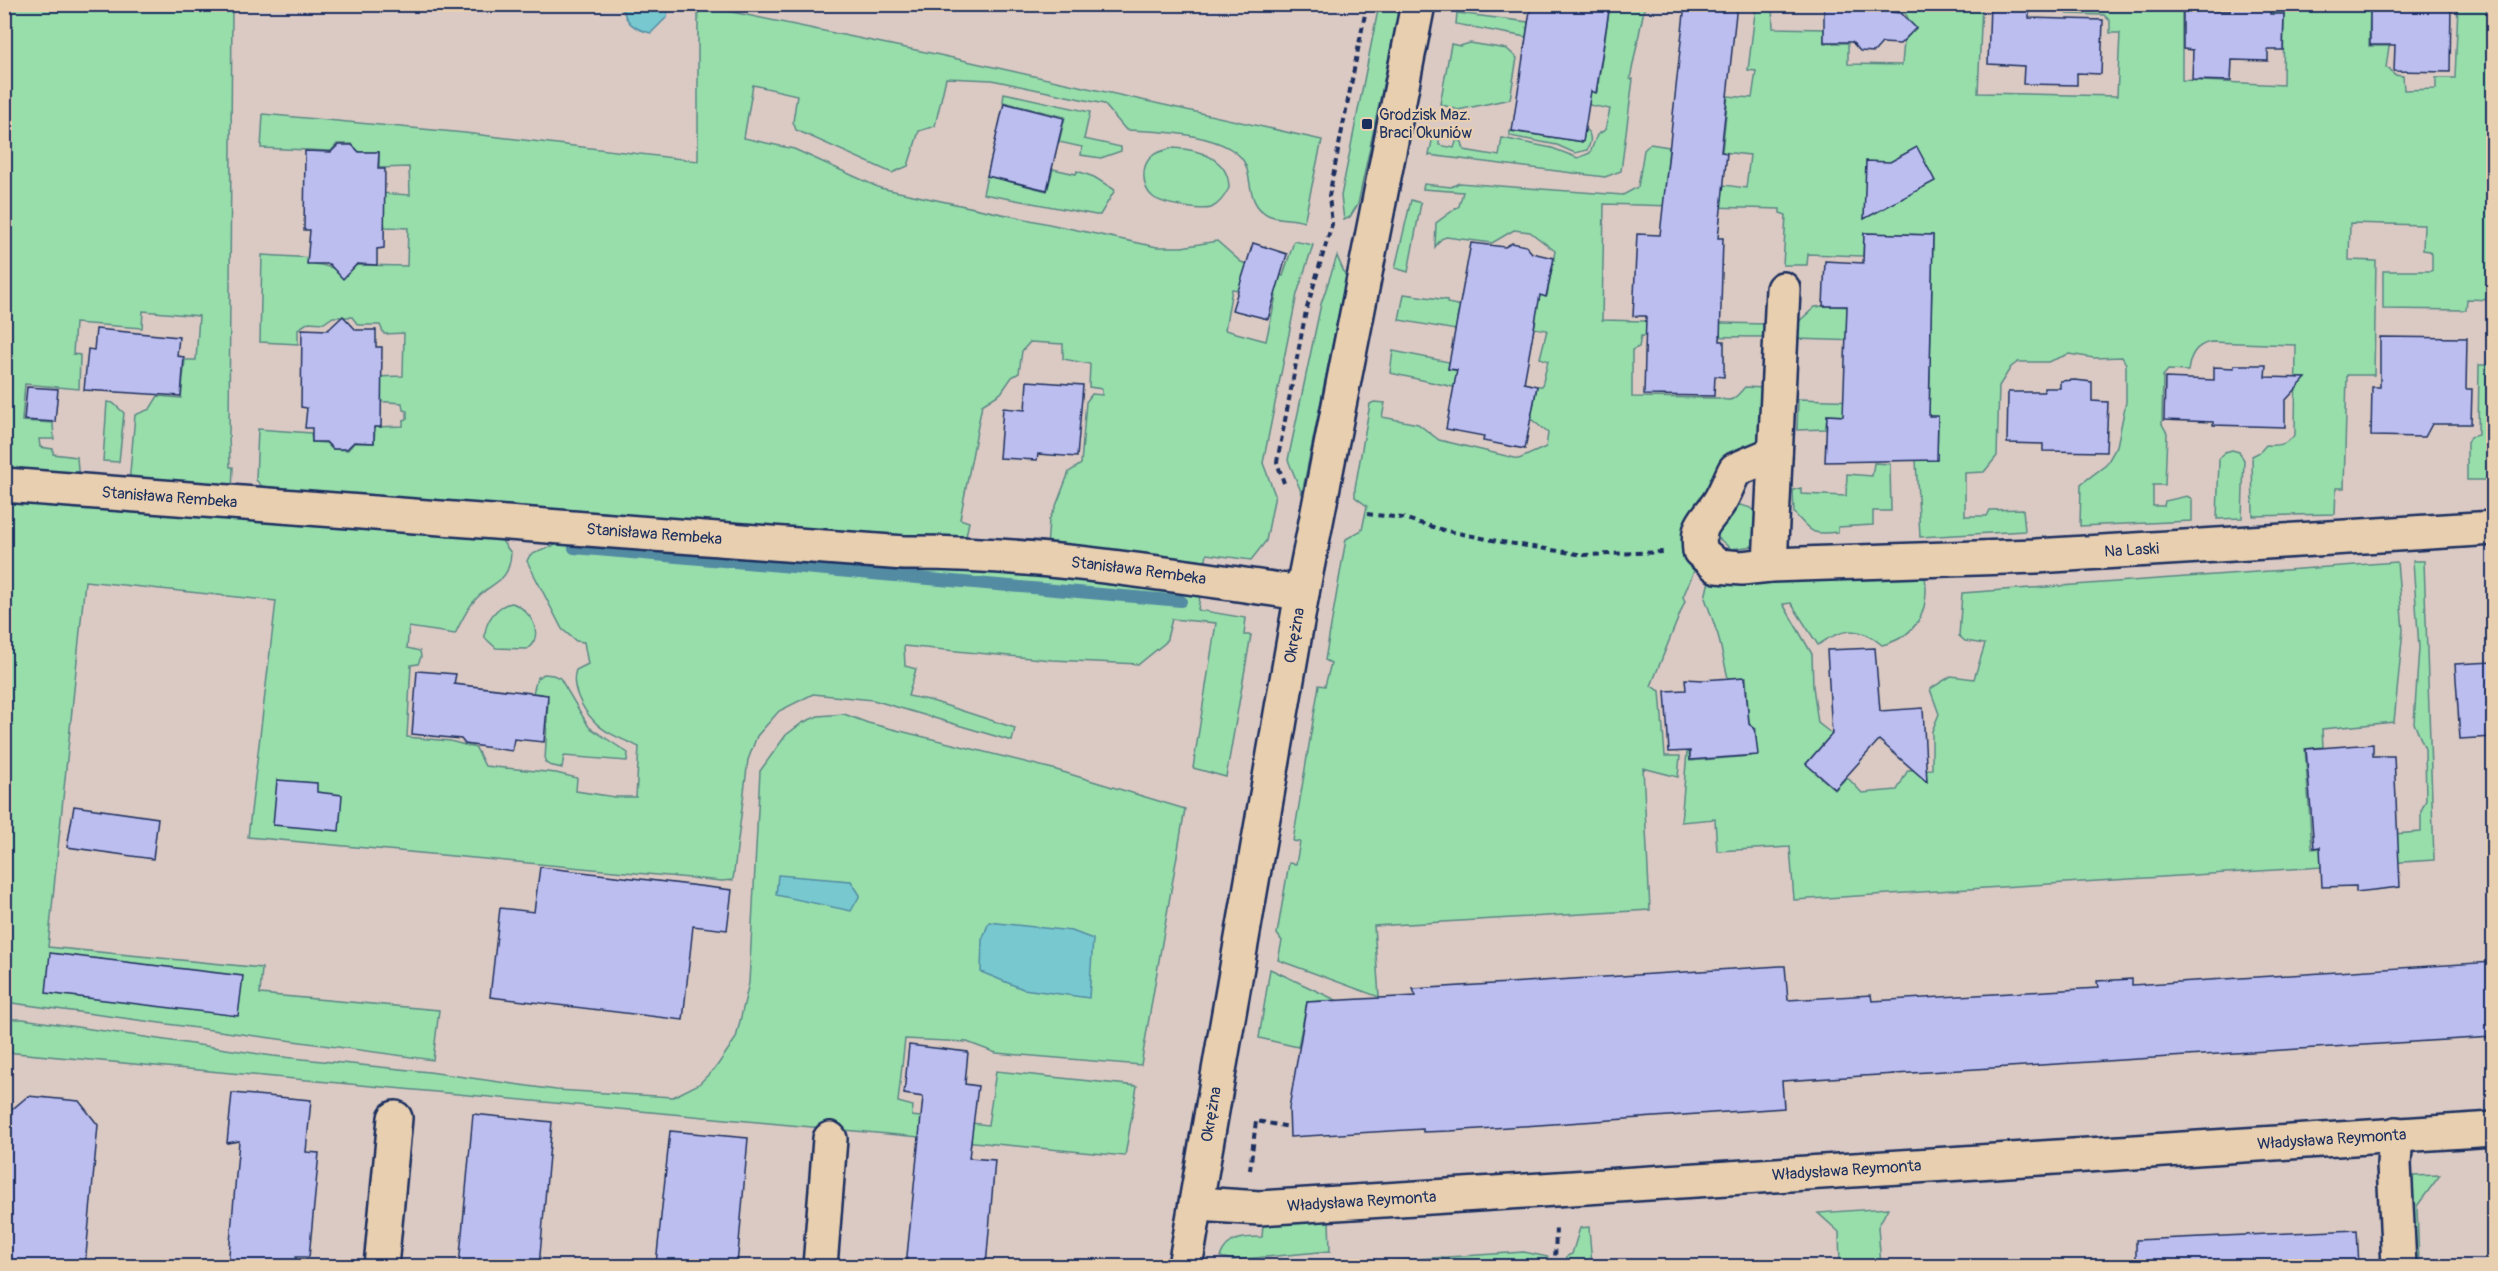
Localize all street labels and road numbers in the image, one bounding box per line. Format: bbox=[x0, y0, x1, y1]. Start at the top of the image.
street label: Stanisława Rembeka bbox=[101, 482, 238, 513]
street label: Stanisława Rembeka bbox=[586, 519, 723, 549]
street label: Na Laski bbox=[2104, 538, 2160, 562]
street label: Stanisława Rembeka bbox=[1070, 552, 1207, 589]
street label: Okrężna bbox=[1280, 606, 1309, 665]
street label: Okrężna bbox=[1197, 1085, 1226, 1144]
street label: Władysława Reymonta bbox=[2256, 1125, 2407, 1154]
street label: Władysława Reymonta bbox=[1771, 1156, 1922, 1185]
street label: Władysława Reymonta bbox=[1286, 1187, 1437, 1216]

